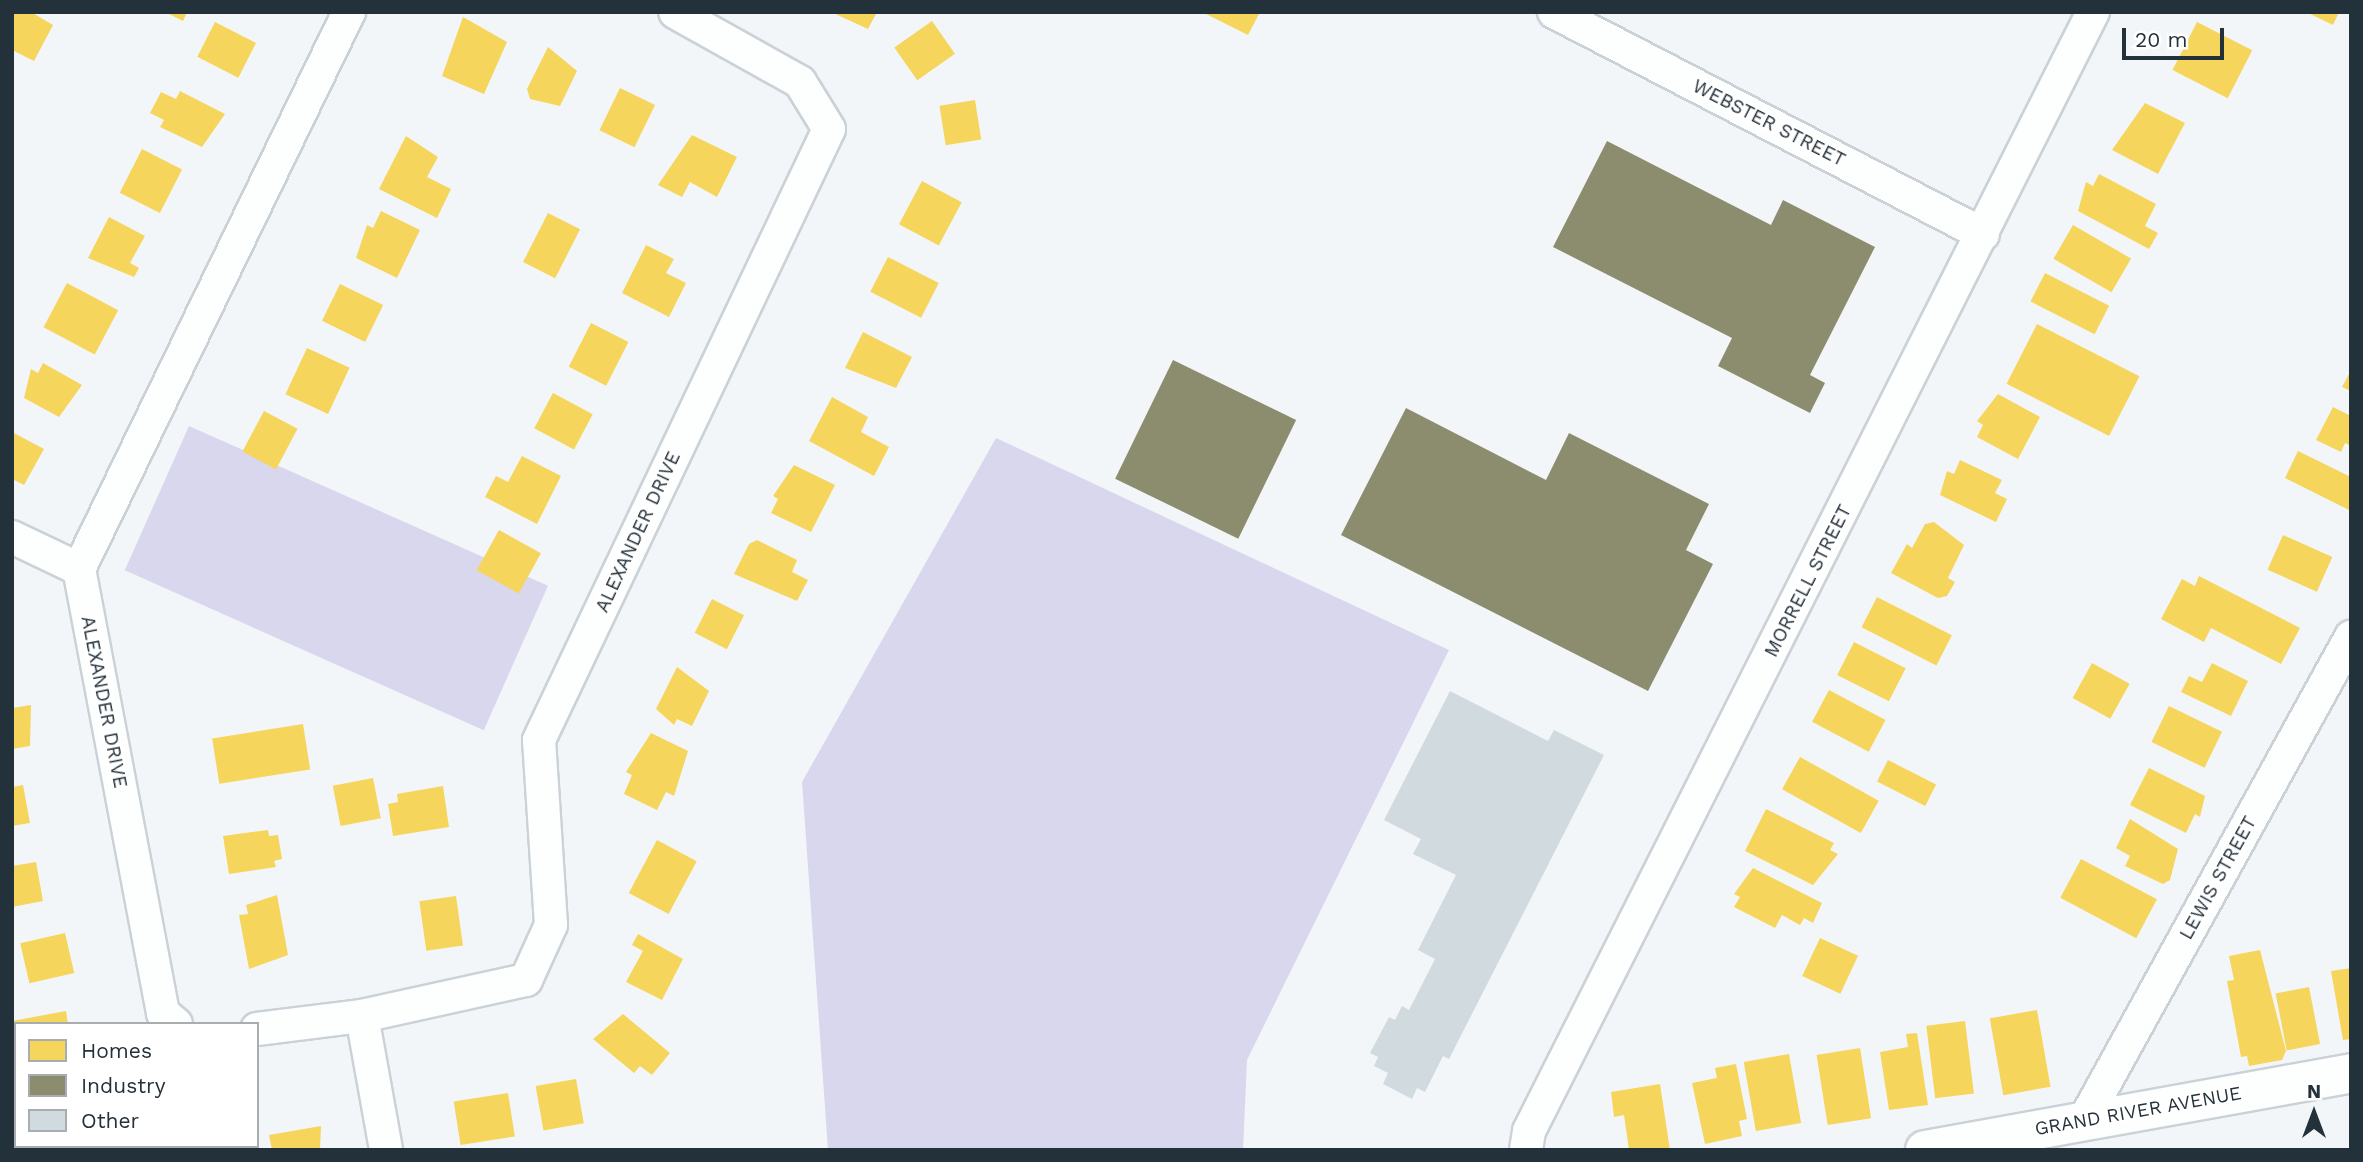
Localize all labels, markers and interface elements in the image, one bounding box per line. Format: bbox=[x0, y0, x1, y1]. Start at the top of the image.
scale bar bbox=[2125, 14, 2226, 58]
text: 20 m bbox=[2135, 27, 2187, 52]
street label: WEBSTER STREET bbox=[1689, 75, 1849, 171]
street label: ALEXANDER DRIVE bbox=[591, 448, 685, 616]
street label: MORRELL STREET bbox=[1760, 501, 1856, 661]
street label: ALEXANDER DRIVE bbox=[76, 614, 132, 790]
street label: LEWIS STREET bbox=[2175, 812, 2261, 944]
legend bbox=[14, 1022, 259, 1148]
text: Homes bbox=[81, 1038, 152, 1063]
text: Industry bbox=[81, 1073, 166, 1098]
north arrow bbox=[2279, 1078, 2349, 1148]
text: N bbox=[2307, 1080, 2321, 1103]
street label: GRAND RIVER AVENUE bbox=[2033, 1082, 2243, 1140]
text: Other bbox=[81, 1108, 139, 1133]

